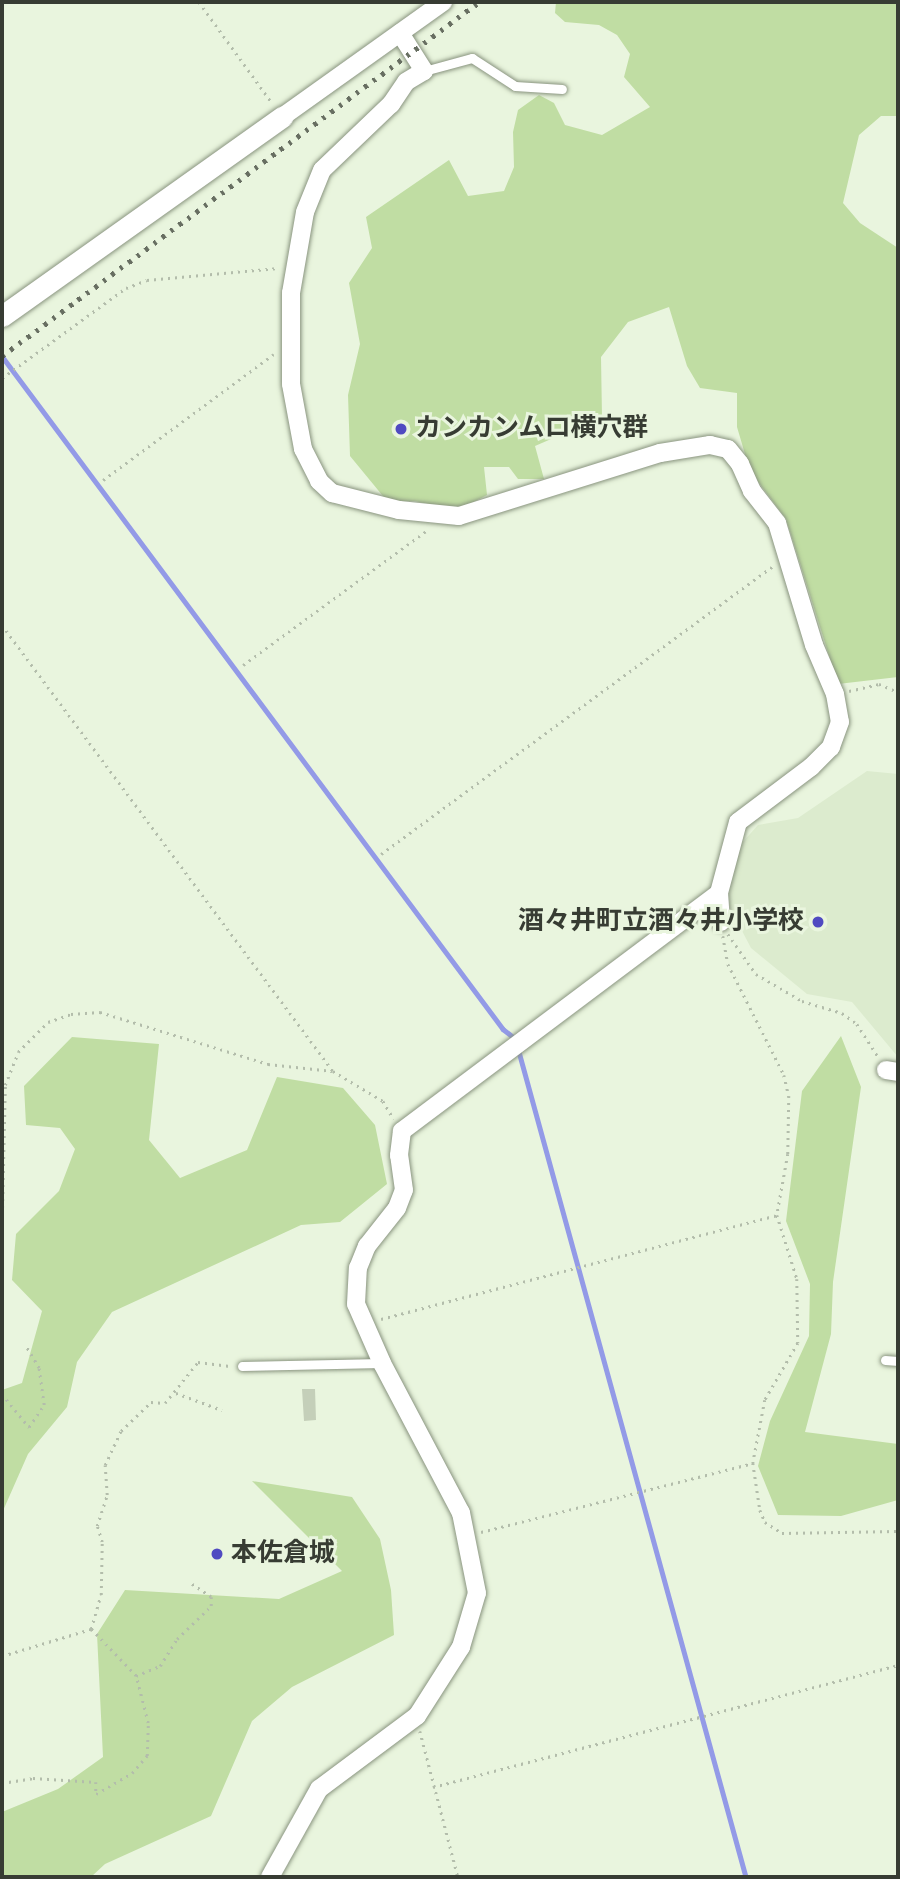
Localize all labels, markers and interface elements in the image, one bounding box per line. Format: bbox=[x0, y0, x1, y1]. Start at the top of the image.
place label: カンカンムロ横穴群 bbox=[415, 413, 649, 445]
marker: カンカンムロ横穴群 bbox=[393, 421, 409, 437]
place label: 酒々井町立酒々井小学校 bbox=[518, 906, 804, 938]
marker: 酒々井町立酒々井小学校 bbox=[810, 914, 826, 930]
place label: 本佐倉城 bbox=[231, 1538, 335, 1570]
marker: 本佐倉城 bbox=[209, 1546, 225, 1562]

